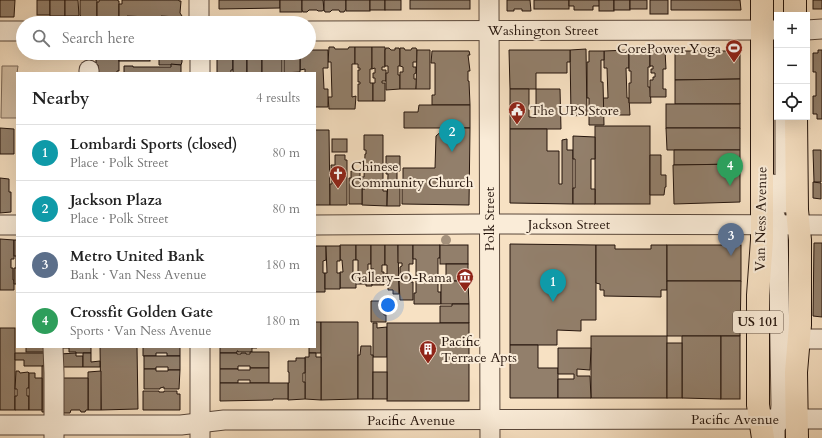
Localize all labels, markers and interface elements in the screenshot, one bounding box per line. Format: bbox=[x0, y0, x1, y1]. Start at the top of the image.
map controls bbox=[774, 12, 810, 120]
button: + bbox=[774, 12, 810, 48]
search box bbox=[16, 16, 316, 60]
street label: Washington Street bbox=[486, 21, 599, 40]
icon: search bbox=[30, 27, 52, 49]
text: Search here bbox=[62, 28, 135, 48]
sports icon: CorePower Yoga bbox=[724, 38, 744, 63]
place label: CorePower Yoga bbox=[617, 39, 721, 58]
button: − bbox=[774, 48, 810, 84]
button: locate bbox=[774, 84, 810, 120]
text: Nearby bbox=[32, 87, 89, 110]
text: 4 results bbox=[256, 89, 300, 107]
public building icon: The UPS Store bbox=[507, 100, 527, 125]
place label: The UPS Store bbox=[530, 101, 619, 120]
pin: 2 bbox=[439, 119, 465, 152]
text: Lombardi Sports (closed) bbox=[70, 134, 237, 154]
text: 1 bbox=[42, 144, 48, 162]
text: 80 m bbox=[272, 144, 300, 162]
pin: 4 bbox=[717, 153, 743, 186]
text: Place · Polk Street bbox=[70, 154, 168, 172]
place label: Chinese Community Church bbox=[351, 157, 474, 192]
church icon: Chinese Community Church bbox=[328, 164, 348, 189]
street label: Van Ness Avenue bbox=[751, 166, 771, 272]
street label: Polk Street bbox=[480, 186, 499, 251]
text: Jackson Plaza bbox=[70, 190, 162, 210]
text: 2 bbox=[42, 200, 48, 218]
text: 80 m bbox=[272, 200, 300, 218]
text: Place · Polk Street bbox=[70, 210, 168, 228]
street label: Jackson Street bbox=[526, 215, 611, 234]
pin: 3 bbox=[718, 223, 744, 256]
text: Metro United Bank bbox=[70, 246, 205, 266]
text: 3 bbox=[42, 256, 48, 274]
text: 180 m bbox=[266, 256, 300, 274]
text: Bank · Van Ness Avenue bbox=[70, 266, 206, 284]
museum icon: Gallery-O-Rama bbox=[455, 267, 475, 292]
place label: Gallery-O-Rama bbox=[351, 268, 452, 287]
pin: 1 bbox=[540, 269, 566, 302]
your location bbox=[378, 295, 398, 315]
text: Crossfit Golden Gate bbox=[70, 302, 213, 322]
road number: US 101 bbox=[733, 311, 783, 333]
text: 4 bbox=[42, 312, 48, 330]
text: 180 m bbox=[266, 312, 300, 330]
text: Sports · Van Ness Avenue bbox=[70, 322, 211, 340]
place label: Pacific Terrace Apts bbox=[441, 332, 517, 367]
building icon: Pacific Terrace Apts bbox=[418, 339, 438, 364]
street label: Pacific Avenue bbox=[691, 410, 779, 429]
street label: Pacific Avenue bbox=[367, 411, 455, 430]

